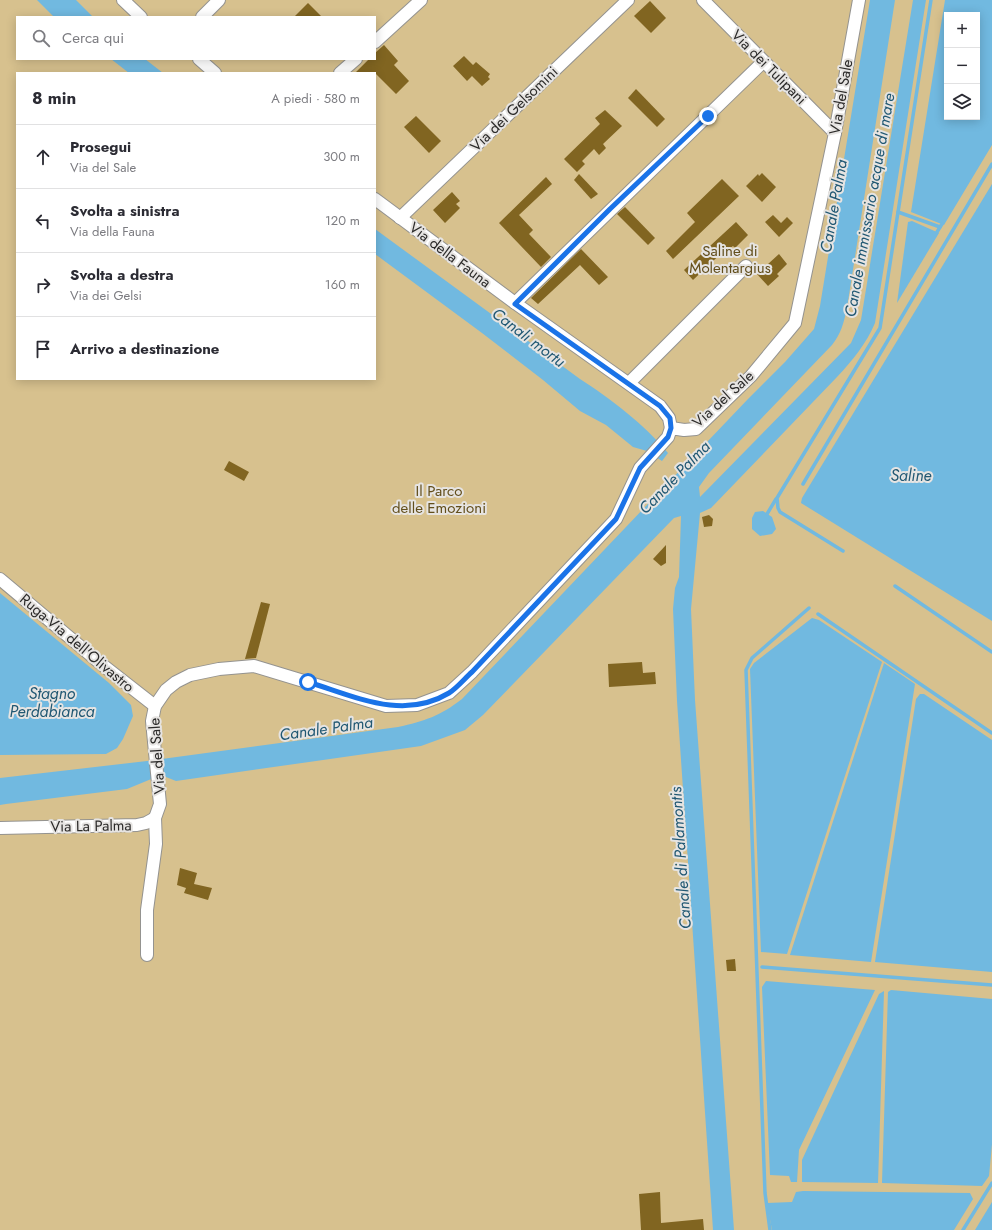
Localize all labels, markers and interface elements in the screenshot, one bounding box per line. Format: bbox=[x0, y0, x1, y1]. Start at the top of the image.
map controls bbox=[944, 12, 980, 120]
button: + bbox=[944, 12, 980, 48]
search box bbox=[16, 16, 376, 60]
street label: Via dei Tulipani bbox=[726, 24, 812, 110]
icon: search bbox=[30, 27, 52, 49]
text: Cerca qui bbox=[62, 27, 124, 49]
button: − bbox=[944, 48, 980, 84]
street label: Via del Sale bbox=[824, 57, 859, 137]
street label: Via dei Gelsomini bbox=[465, 61, 563, 157]
button: layers bbox=[944, 84, 980, 120]
text: 8 min bbox=[32, 86, 76, 110]
text: A piedi · 580 m bbox=[271, 89, 360, 108]
water label: Canale immissario acque di mare bbox=[838, 91, 901, 319]
route end bbox=[699, 107, 717, 125]
text: Prosegui bbox=[70, 136, 131, 158]
icon: ahead bbox=[32, 146, 54, 168]
text: 300 m bbox=[323, 147, 360, 166]
text: Via del Sale bbox=[70, 158, 136, 177]
water label: Canale Palma bbox=[814, 158, 853, 255]
text: Svolta a sinistra bbox=[70, 200, 180, 222]
icon: left bbox=[32, 210, 54, 232]
text: 120 m bbox=[325, 211, 360, 230]
street label: Via della Fauna bbox=[404, 217, 496, 293]
text: Via della Fauna bbox=[70, 222, 155, 241]
park label: Saline di Molentargius bbox=[689, 240, 771, 279]
text: Svolta a destra bbox=[70, 264, 174, 286]
icon: right bbox=[32, 274, 54, 296]
text: 160 m bbox=[325, 275, 360, 294]
text: Via dei Gelsi bbox=[70, 286, 142, 305]
water label: Canali mortu bbox=[487, 302, 570, 373]
icon: arrive bbox=[32, 338, 54, 360]
text: Arrivo a destinazione bbox=[70, 338, 219, 360]
street label: Via del Sale bbox=[687, 365, 759, 433]
water label: Canale Palma bbox=[633, 435, 715, 519]
water label: Saline bbox=[890, 464, 932, 487]
park label: Il Parco delle Emozioni bbox=[392, 480, 486, 519]
street label: Ruga-Via dell'Olivastro bbox=[15, 588, 139, 698]
route start bbox=[299, 673, 317, 691]
water label: Stagno Perdabianca bbox=[9, 682, 95, 723]
water label: Canale Palma bbox=[278, 711, 374, 746]
street label: Via del Sale bbox=[143, 717, 171, 795]
water label: Canale di Palamontis bbox=[664, 785, 697, 930]
street label: Via La Palma bbox=[50, 814, 132, 838]

